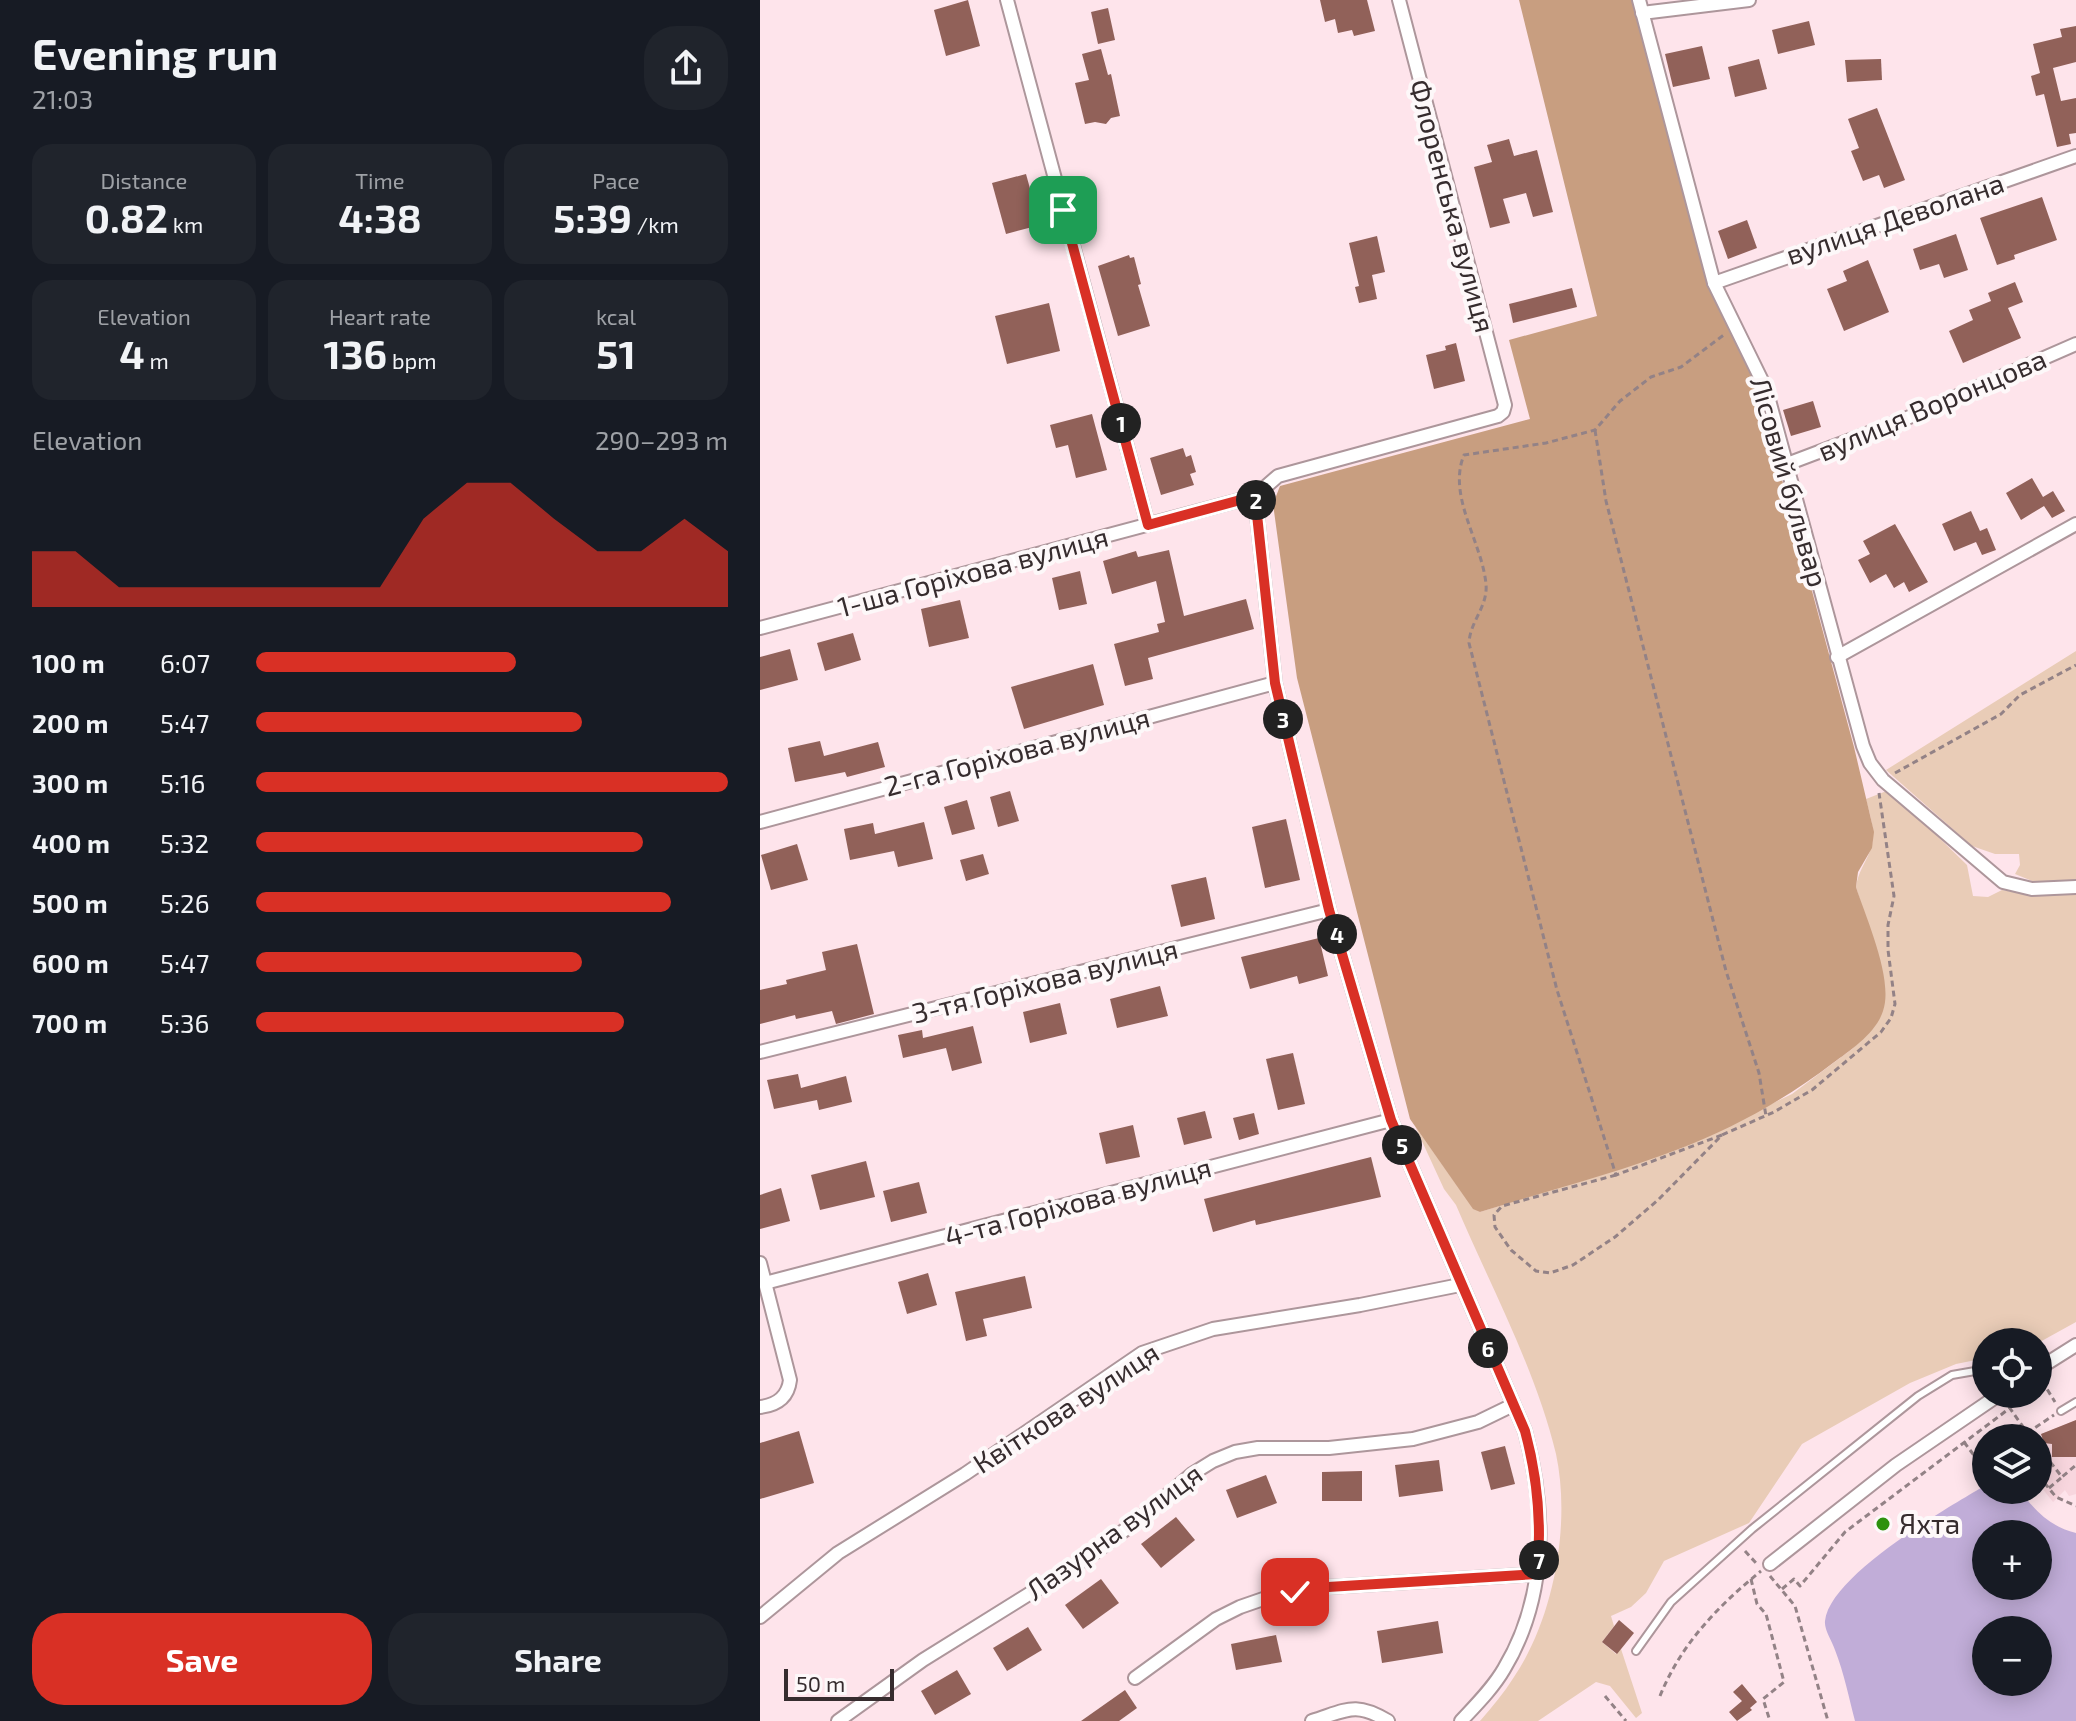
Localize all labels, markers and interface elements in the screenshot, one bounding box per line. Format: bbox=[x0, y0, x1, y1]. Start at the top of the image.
text: Evening run bbox=[32, 26, 278, 79]
button: share bbox=[644, 26, 728, 110]
street label: Флоренська вулиця bbox=[1403, 75, 1503, 336]
text: 21:03 bbox=[32, 83, 93, 114]
street label: вулиця Деволана bbox=[1781, 165, 2008, 271]
text: Distance bbox=[101, 167, 187, 193]
text: Time bbox=[355, 167, 405, 193]
text: Pace bbox=[592, 167, 640, 193]
pin bbox=[1029, 176, 1097, 244]
icon: arrive bbox=[1041, 188, 1085, 232]
text: 0.82 bbox=[85, 193, 168, 241]
text: 4:38 bbox=[338, 193, 422, 241]
text: 5:39 bbox=[553, 193, 632, 241]
text: km bbox=[168, 211, 203, 237]
text: /km bbox=[632, 211, 679, 237]
text: Elevation bbox=[97, 303, 191, 329]
text: Heart rate bbox=[329, 303, 431, 329]
text: kcal bbox=[596, 303, 636, 329]
text: 4 bbox=[119, 329, 145, 377]
text: 136 bbox=[323, 329, 387, 377]
text: 51 bbox=[596, 329, 636, 377]
street label: вулиця Воронцова bbox=[1812, 341, 2051, 468]
text: m bbox=[145, 347, 169, 373]
text: bpm bbox=[387, 347, 437, 373]
street label: Лісовий бульвар bbox=[1744, 373, 1836, 591]
pin: 1 bbox=[1101, 403, 1141, 443]
text: 1 bbox=[1116, 410, 1126, 436]
text: Elevation bbox=[32, 424, 142, 455]
text: 290–293 m bbox=[595, 424, 728, 455]
pin: 2 bbox=[1236, 480, 1276, 520]
text: 2 bbox=[1250, 487, 1262, 513]
street label: 1-ша Горіхова вулиця bbox=[834, 519, 1112, 623]
text: 100 m bbox=[32, 647, 105, 678]
text: 6:07 bbox=[160, 647, 210, 678]
street label: 2-га Горіхова вулиця bbox=[880, 699, 1153, 803]
pin: 3 bbox=[1263, 699, 1303, 739]
text: 3 bbox=[1277, 706, 1289, 732]
text: 200 m bbox=[32, 707, 108, 738]
text: 5:47 bbox=[160, 707, 209, 738]
text: 300 m bbox=[32, 767, 108, 798]
text: 5:16 bbox=[160, 767, 205, 798]
text: 400 m bbox=[32, 827, 110, 858]
text: 5:32 bbox=[160, 827, 209, 858]
text: 500 m bbox=[32, 887, 108, 918]
text: 5:26 bbox=[160, 887, 210, 918]
pin: 4 bbox=[1317, 914, 1357, 954]
text: 4 bbox=[1330, 921, 1344, 947]
street label: 3-тя Горіхова вулиця bbox=[908, 931, 1181, 1030]
text: 600 m bbox=[32, 947, 109, 978]
text: 5:47 bbox=[160, 947, 209, 978]
text: 700 m bbox=[32, 1007, 107, 1038]
text: 5:36 bbox=[160, 1007, 209, 1038]
pin: 5 bbox=[1382, 1125, 1422, 1165]
text: 5 bbox=[1396, 1132, 1408, 1158]
street label: 4-та Горіхова вулиця bbox=[941, 1149, 1215, 1253]
pin: 6 bbox=[1468, 1328, 1508, 1368]
map controls bbox=[1972, 1328, 2052, 1696]
button: locate bbox=[1972, 1328, 2052, 1408]
street label: Квіткова вулиця bbox=[966, 1335, 1165, 1480]
text: 6 bbox=[1482, 1335, 1494, 1361]
button: layers bbox=[1972, 1424, 2052, 1504]
street label: Лазурна вулиця bbox=[1019, 1456, 1208, 1607]
place label: Яхта bbox=[1899, 1506, 1960, 1540]
marker: Яхта bbox=[1874, 1515, 1892, 1533]
button: + bbox=[1972, 1520, 2052, 1600]
pin: 7 bbox=[1519, 1540, 1559, 1580]
text: 7 bbox=[1533, 1547, 1545, 1573]
pin bbox=[1261, 1558, 1329, 1626]
icon: check bbox=[1273, 1570, 1317, 1614]
button: Save bbox=[32, 1613, 372, 1705]
button: Share bbox=[388, 1613, 728, 1705]
button: − bbox=[1972, 1616, 2052, 1696]
scale bar bbox=[784, 1665, 894, 1701]
text: 50 m bbox=[796, 1670, 845, 1696]

